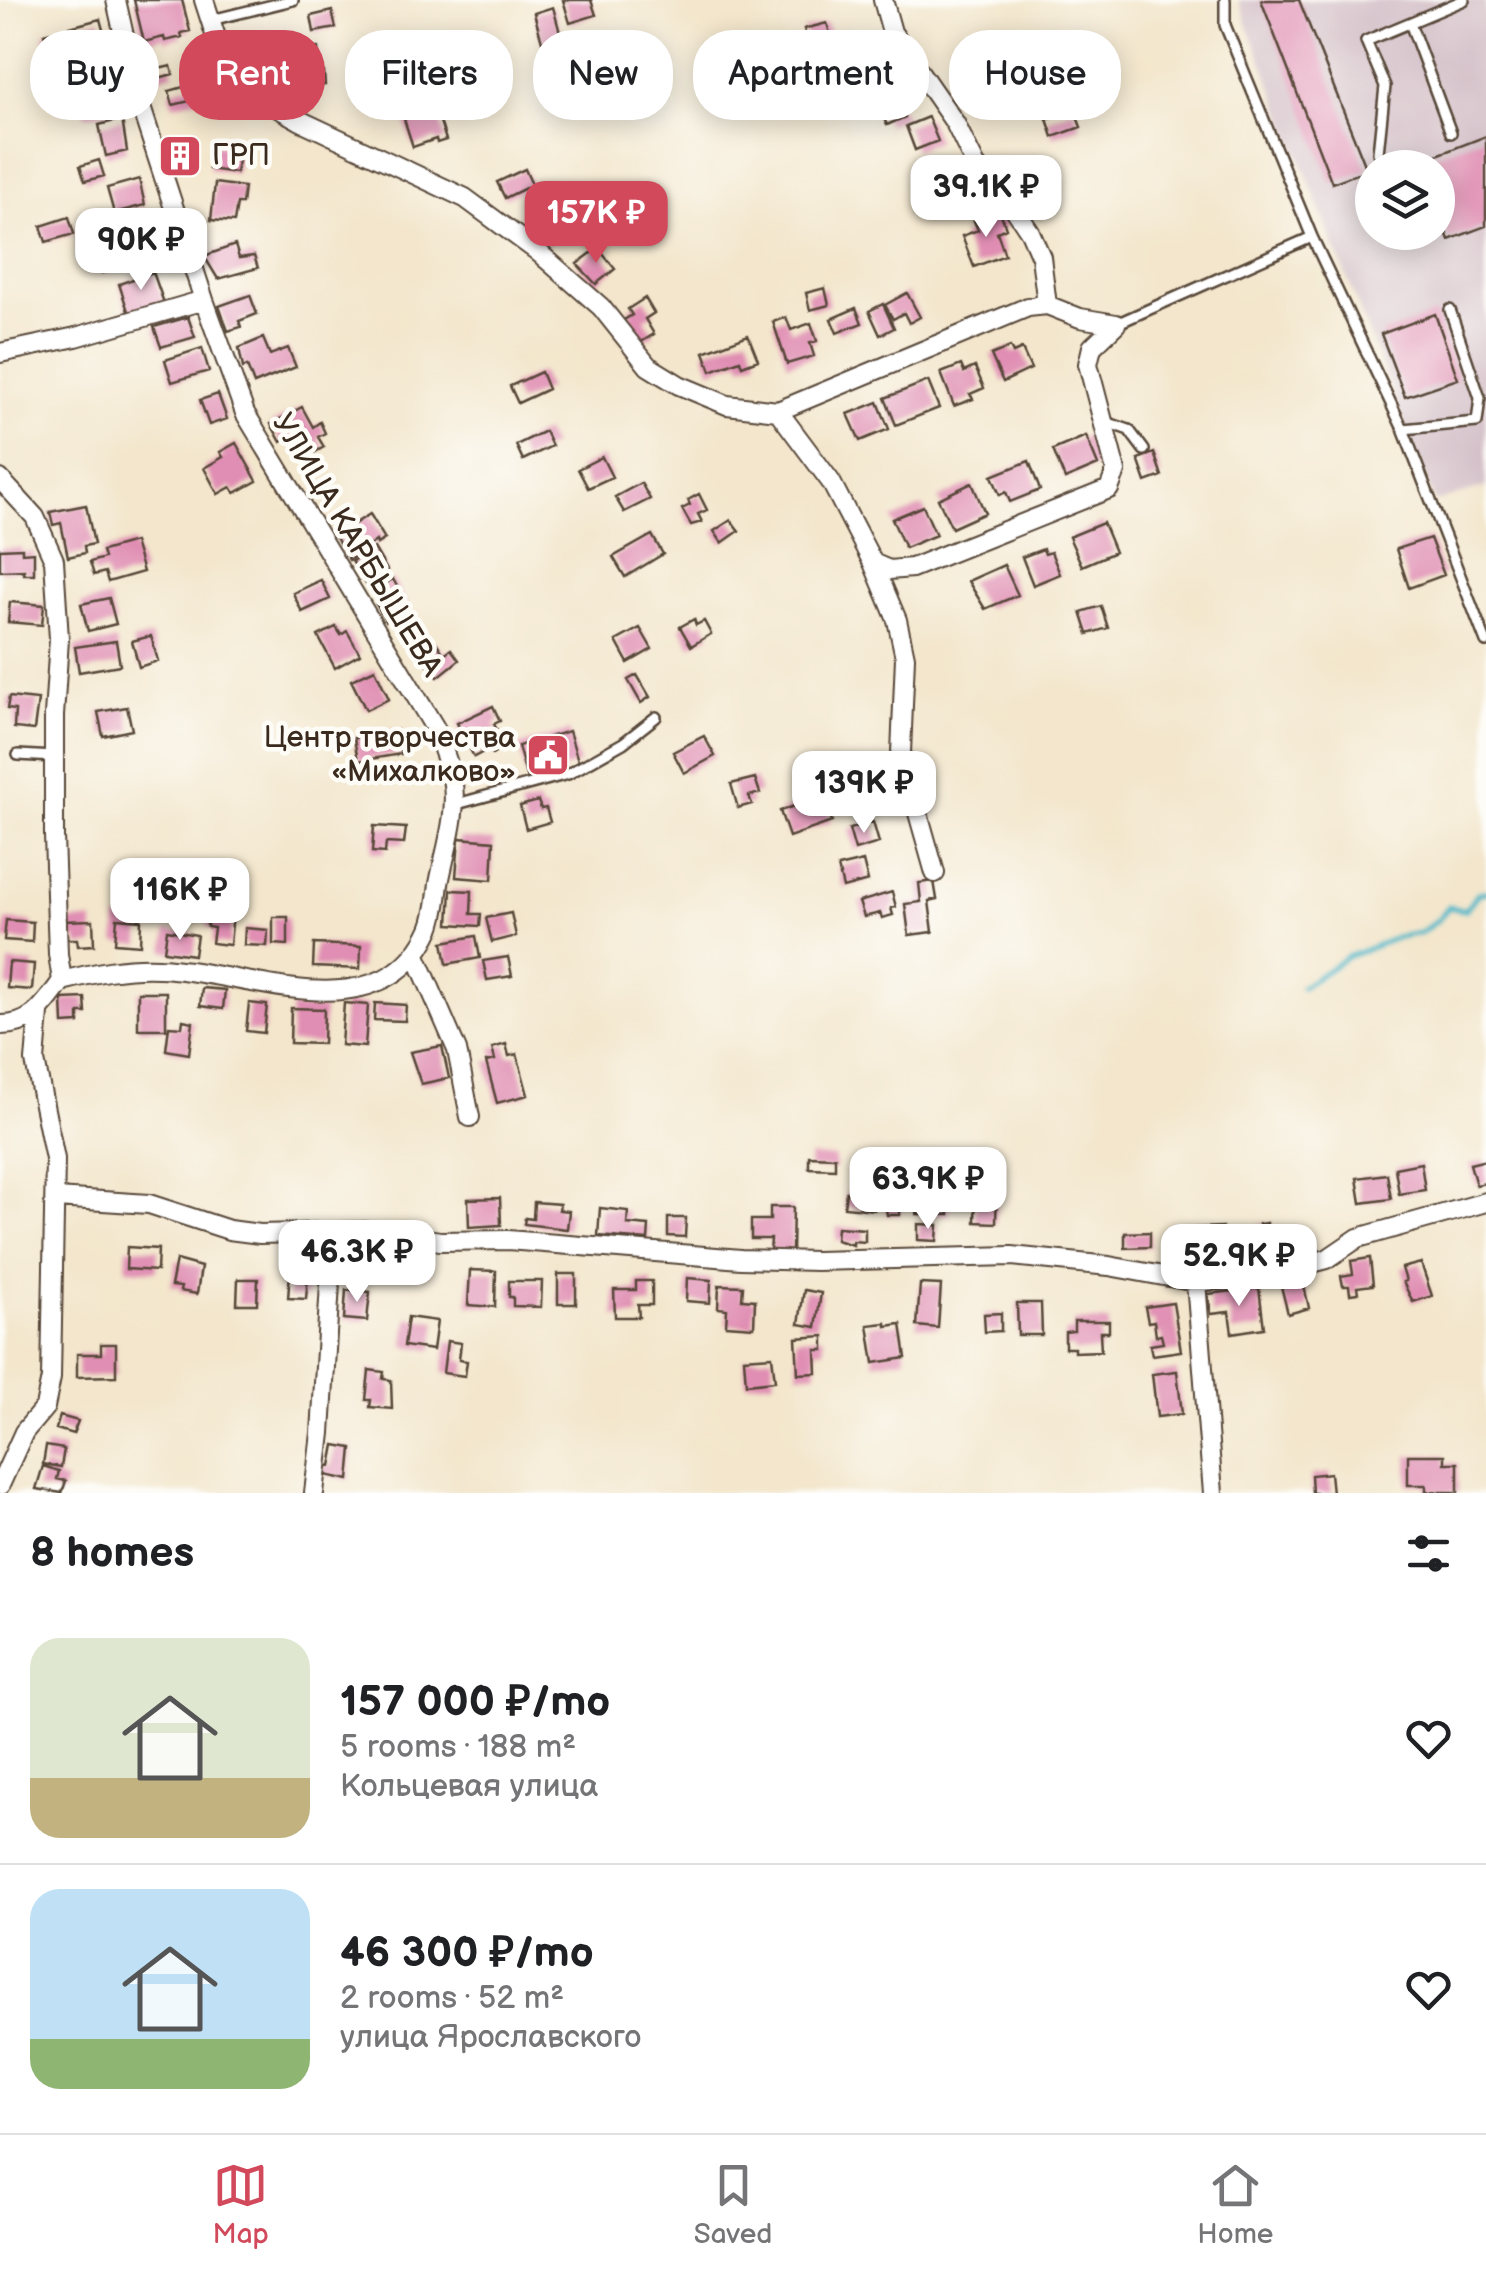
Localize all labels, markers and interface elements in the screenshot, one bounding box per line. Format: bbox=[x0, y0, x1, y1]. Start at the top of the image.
chip: Buy bbox=[30, 30, 159, 120]
chip: Rent bbox=[179, 30, 325, 120]
chip: Filters bbox=[345, 30, 513, 120]
chip: New bbox=[533, 30, 673, 120]
chip: Apartment bbox=[693, 30, 929, 120]
chip: House bbox=[949, 30, 1121, 120]
building icon: ГРП bbox=[157, 133, 203, 179]
place label: ГРП bbox=[212, 138, 270, 174]
map controls bbox=[1355, 150, 1455, 250]
button: layers bbox=[1355, 150, 1455, 250]
pin: 39.1K ₽ bbox=[894, 155, 1078, 240]
text: 39.1K ₽ bbox=[933, 168, 1039, 207]
pin: 157K ₽ bbox=[515, 181, 677, 266]
text: 157K ₽ bbox=[547, 194, 645, 233]
pin: 90K ₽ bbox=[71, 208, 211, 293]
text: 90K ₽ bbox=[97, 221, 185, 260]
street label: УЛИЦА КАРБЫШЕВА bbox=[264, 407, 450, 684]
place label: Центр творчества «Михалково» bbox=[264, 720, 516, 790]
public building icon: Центр творчества «Михалково» bbox=[525, 732, 571, 778]
pin: 139K ₽ bbox=[783, 751, 945, 836]
text: 139K ₽ bbox=[814, 764, 914, 803]
pin: 116K ₽ bbox=[99, 858, 261, 943]
text: 116K ₽ bbox=[132, 871, 228, 910]
pin: 63.9K ₽ bbox=[836, 1147, 1020, 1232]
text: 63.9K ₽ bbox=[872, 1160, 984, 1199]
pin: 46.3K ₽ bbox=[265, 1220, 449, 1305]
pin: 52.9K ₽ bbox=[1147, 1224, 1331, 1309]
text: 46.3K ₽ bbox=[301, 1233, 414, 1272]
text: 52.9K ₽ bbox=[1183, 1237, 1295, 1276]
icon: filters bbox=[1401, 1526, 1456, 1581]
text: 8 homes bbox=[30, 1528, 194, 1579]
text: 157 000 ₽/mo bbox=[340, 1677, 610, 1728]
icon: home bbox=[110, 1678, 230, 1798]
icon: heart bbox=[1401, 1711, 1456, 1766]
text: 5 rooms · 188 m² bbox=[340, 1728, 576, 1767]
text: Кольцевая улица bbox=[340, 1767, 598, 1806]
text: 46 300 ₽/mo bbox=[340, 1928, 594, 1979]
icon: home bbox=[110, 1929, 230, 2049]
icon: heart bbox=[1401, 1962, 1456, 2017]
text: 2 rooms · 52 m² bbox=[340, 1979, 564, 2018]
text: улица Ярославского bbox=[340, 2018, 641, 2057]
tab: Map bbox=[213, 2158, 269, 2251]
tab: Saved bbox=[694, 2158, 772, 2251]
tab: Home bbox=[1197, 2158, 1273, 2251]

